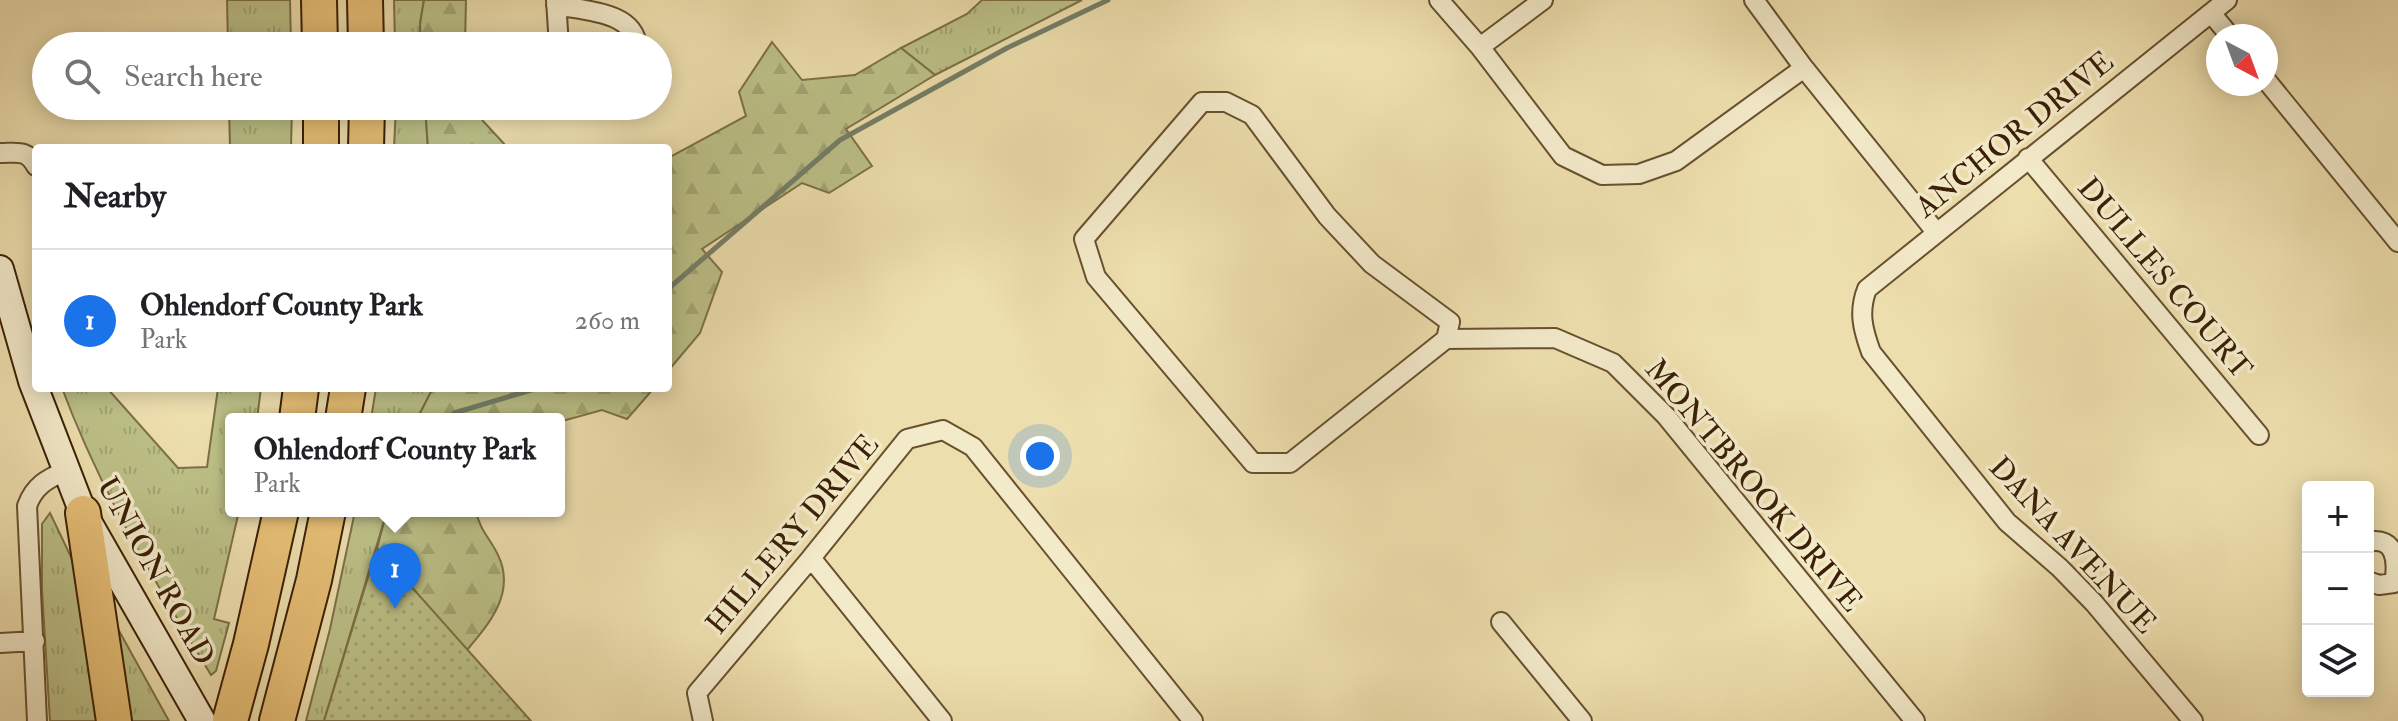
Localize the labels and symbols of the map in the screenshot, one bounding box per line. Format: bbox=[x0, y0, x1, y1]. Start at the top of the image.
north arrow bbox=[2206, 24, 2278, 96]
street label: ANCHOR DRIVE bbox=[1907, 43, 2121, 226]
street label: DULLES COURT bbox=[2069, 170, 2260, 387]
street label: MONTBROOK DRIVE bbox=[1637, 351, 1870, 619]
street label: HILLERY DRIVE bbox=[698, 427, 887, 642]
your location bbox=[1020, 436, 1060, 476]
street label: DANA AVENUE bbox=[1981, 449, 2164, 641]
street label: UNION ROAD bbox=[89, 471, 223, 672]
pin: 1 bbox=[369, 543, 421, 609]

